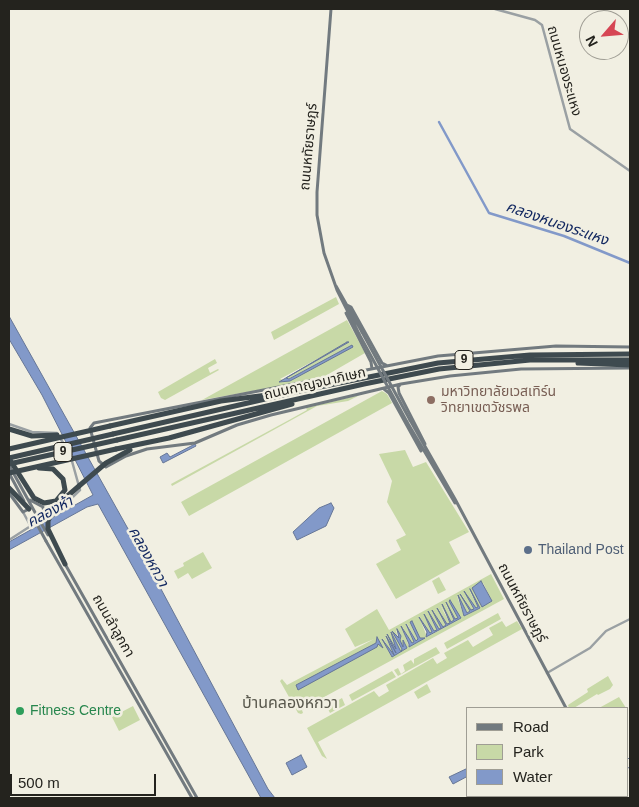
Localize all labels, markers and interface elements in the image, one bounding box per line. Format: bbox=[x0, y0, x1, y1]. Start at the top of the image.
north arrow bbox=[579, 10, 629, 60]
street label: ถนนหนองระแหง bbox=[543, 24, 585, 118]
text: N bbox=[582, 33, 601, 49]
street label: ถนนหทัยราษฎร์ bbox=[297, 103, 321, 191]
water label: คลองหนองระแหง bbox=[504, 198, 610, 250]
road number: 9 bbox=[455, 350, 473, 370]
street label: ถนนกาญจนาภิเษก bbox=[262, 364, 368, 404]
place label: มหาวิทยาลัยเวสเทิร์น วิทยาเขตวัชรพล bbox=[441, 384, 556, 417]
marker: มหาวิทยาลัยเวสเทิร์น วิทยาเขตวัชรพล bbox=[425, 394, 437, 406]
road number: 9 bbox=[54, 442, 72, 462]
water label: คลองห้า bbox=[24, 492, 76, 532]
water label: คลองหกวา bbox=[124, 524, 172, 590]
place label: Thailand Post bbox=[538, 542, 624, 558]
marker: Thailand Post bbox=[522, 544, 534, 556]
street label: ถนนหทัยราษฎร์ bbox=[494, 560, 550, 646]
street label: ถนนลำลูกกา bbox=[88, 592, 138, 660]
district label: บ้านคลองหกวา bbox=[242, 694, 338, 714]
place label: Fitness Centre bbox=[30, 703, 121, 719]
marker: Fitness Centre bbox=[14, 705, 26, 717]
legend bbox=[466, 707, 629, 797]
text: Road bbox=[513, 718, 549, 735]
text: Park bbox=[513, 743, 544, 760]
scale bar bbox=[12, 764, 159, 796]
text: Water bbox=[513, 768, 552, 785]
text: 500 m bbox=[18, 774, 60, 791]

